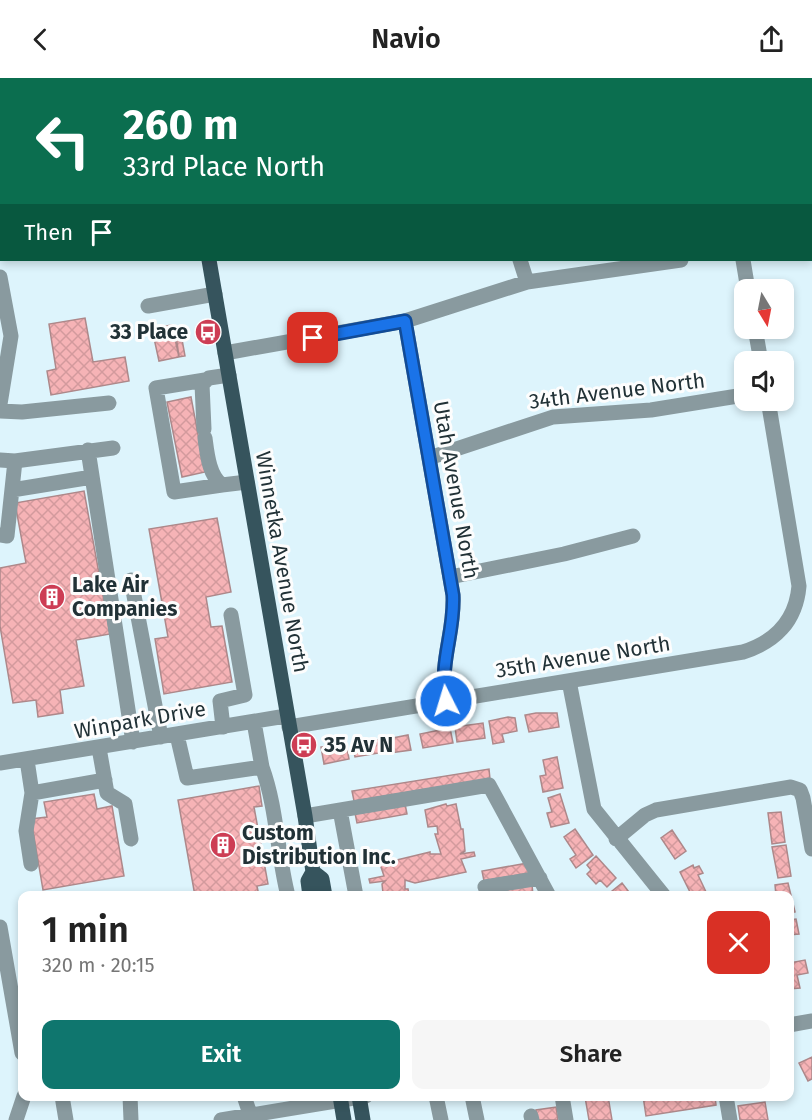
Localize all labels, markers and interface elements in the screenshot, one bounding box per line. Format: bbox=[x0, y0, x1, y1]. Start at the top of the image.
icon: back bbox=[24, 23, 57, 56]
text: Navio bbox=[371, 23, 441, 55]
icon: share bbox=[755, 23, 788, 56]
text: 260 m bbox=[123, 100, 238, 150]
icon: left bbox=[24, 102, 102, 180]
text: 33rd Place North bbox=[123, 151, 325, 183]
icon: arrive bbox=[85, 216, 118, 249]
text: Then bbox=[24, 219, 73, 246]
north arrow bbox=[734, 279, 794, 339]
map controls bbox=[734, 279, 794, 411]
pin bbox=[287, 312, 338, 363]
bus stop icon: 33 Place bbox=[193, 317, 223, 347]
place label: 33 Place bbox=[109, 319, 188, 345]
icon: arrive bbox=[296, 321, 329, 354]
button: sound bbox=[734, 351, 794, 411]
street label: 34th Avenue North bbox=[528, 367, 706, 415]
street label: Utah Avenue North bbox=[428, 399, 484, 581]
street label: Winnetka Avenue North bbox=[250, 449, 314, 675]
place label: Lake Air Companies bbox=[72, 572, 177, 622]
building icon: Lake Air Companies bbox=[37, 582, 67, 612]
street label: 35th Avenue North bbox=[494, 630, 672, 684]
position arrow bbox=[414, 669, 478, 733]
street label: Winpark Drive bbox=[72, 696, 208, 744]
bus stop icon: 35 Av N bbox=[289, 730, 319, 760]
place label: 35 Av N bbox=[323, 732, 393, 758]
place label: Custom Distribution Inc. bbox=[242, 820, 396, 870]
building icon: Custom Distribution Inc. bbox=[208, 830, 238, 860]
text: 1 min bbox=[42, 908, 129, 952]
button: close bbox=[707, 911, 770, 974]
text: 320 m · 20:15 bbox=[42, 953, 154, 977]
button: Exit bbox=[42, 1020, 400, 1089]
button: Share bbox=[412, 1020, 770, 1089]

